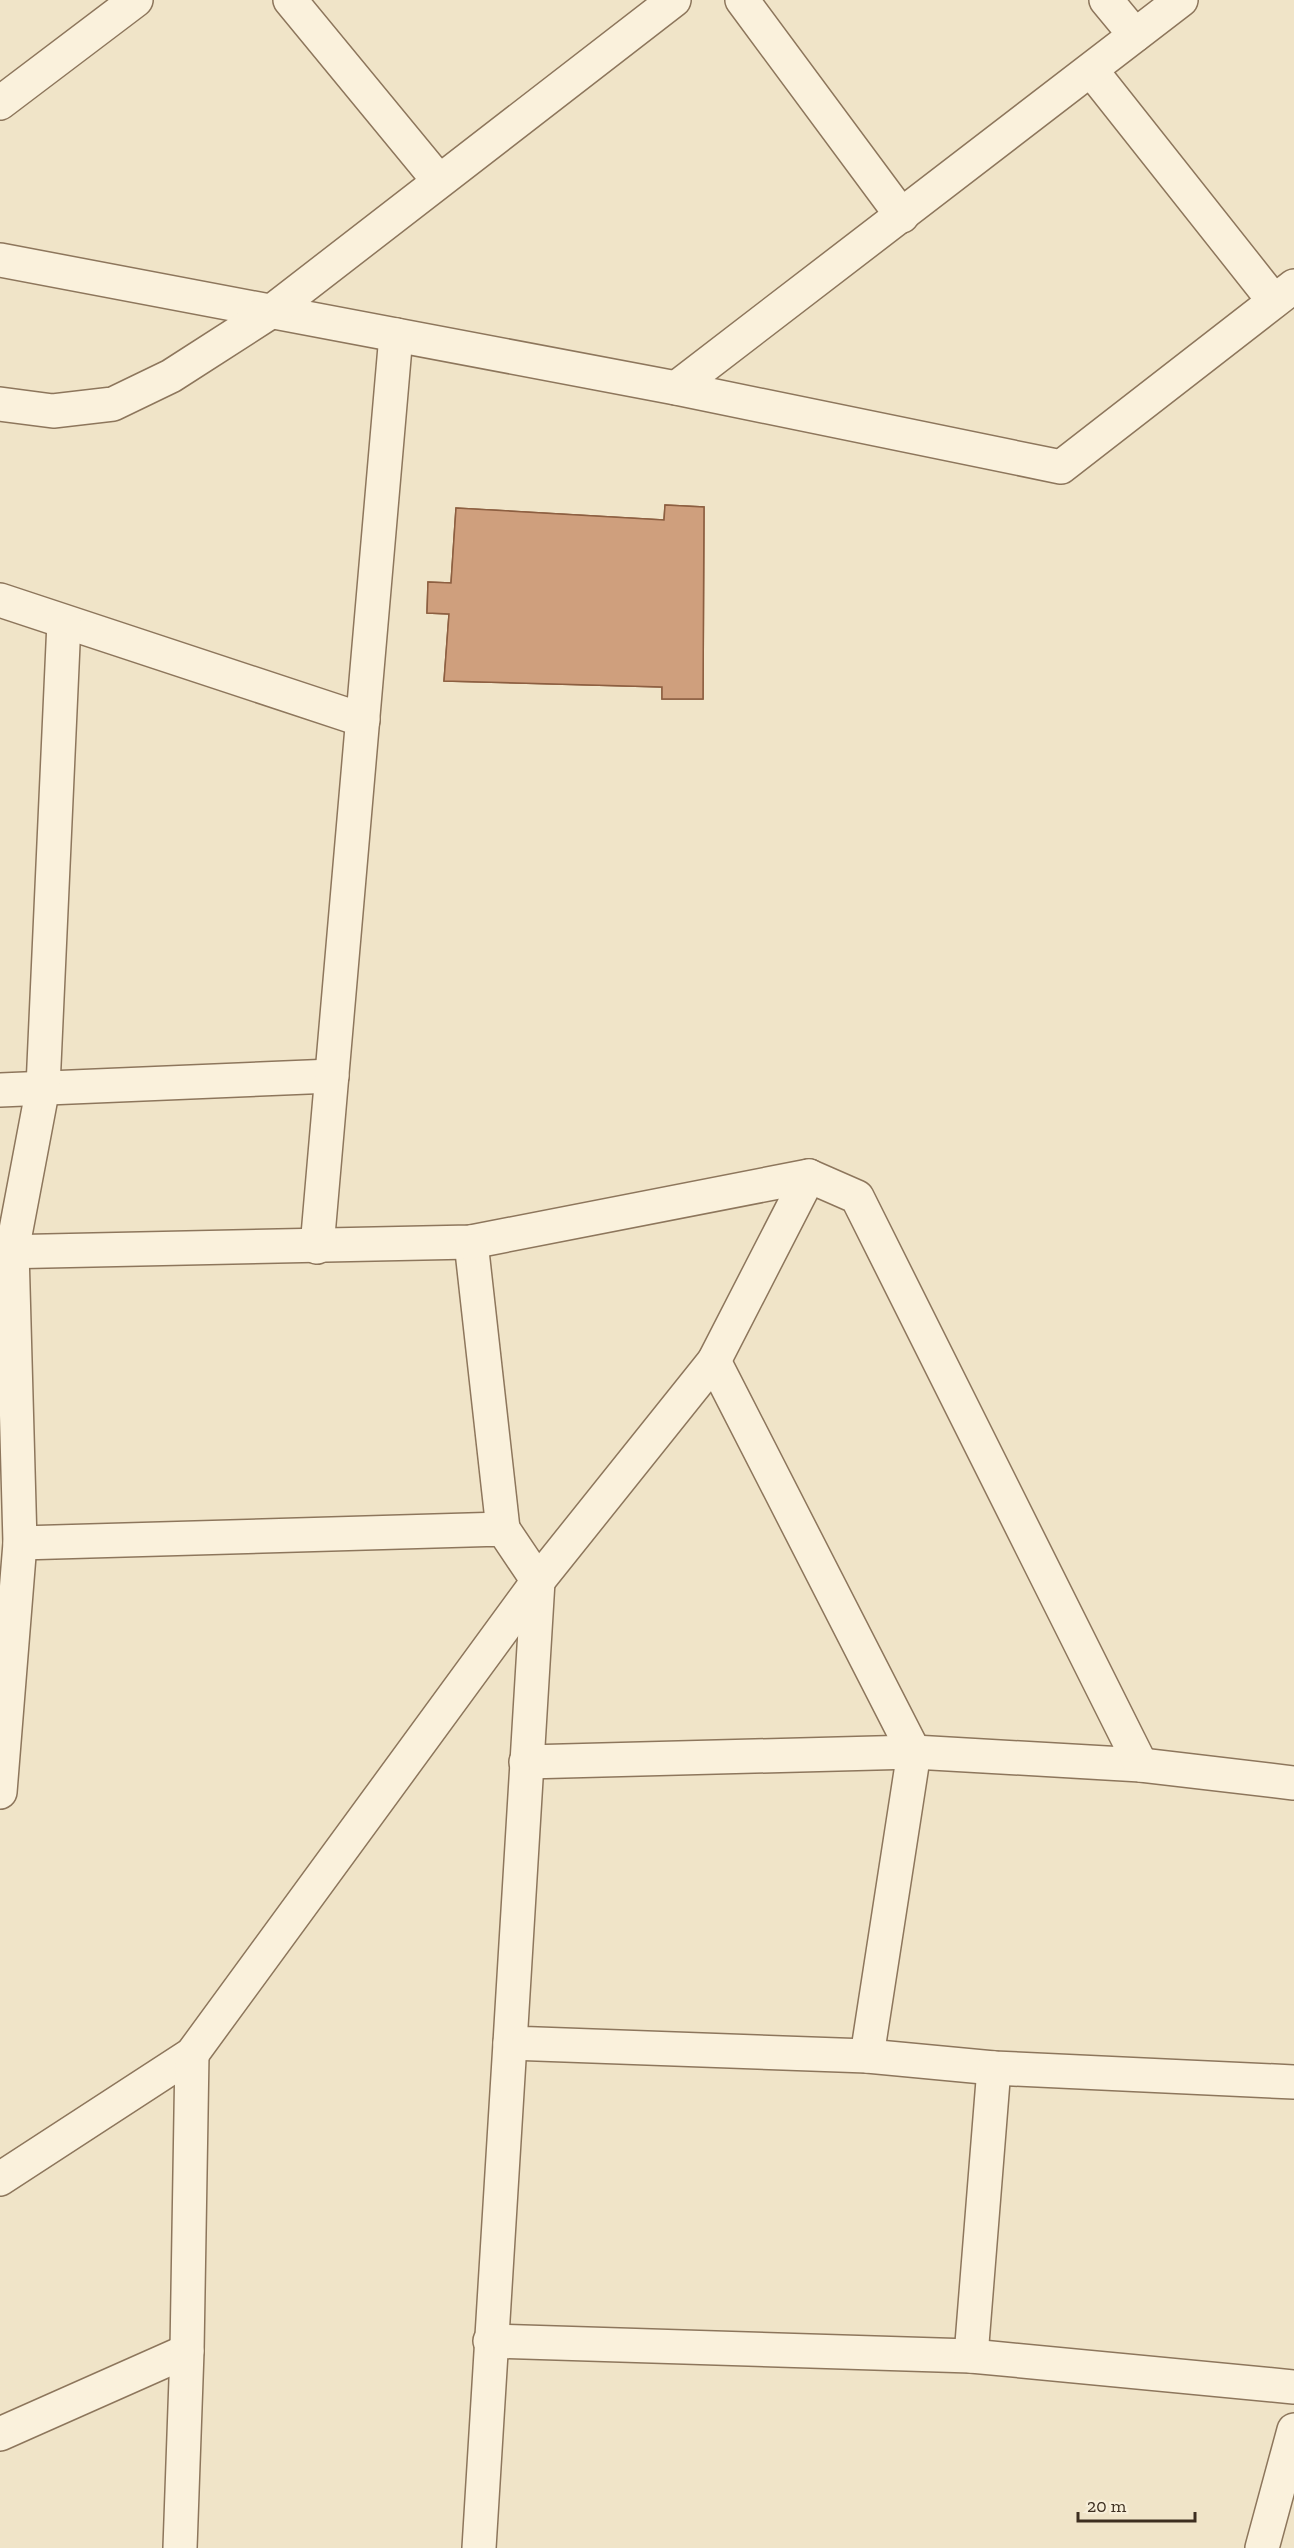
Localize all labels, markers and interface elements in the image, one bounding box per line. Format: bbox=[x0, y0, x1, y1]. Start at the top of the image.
scale bar bbox=[1078, 2485, 1195, 2523]
text: 20 m bbox=[1087, 2495, 1127, 2517]

